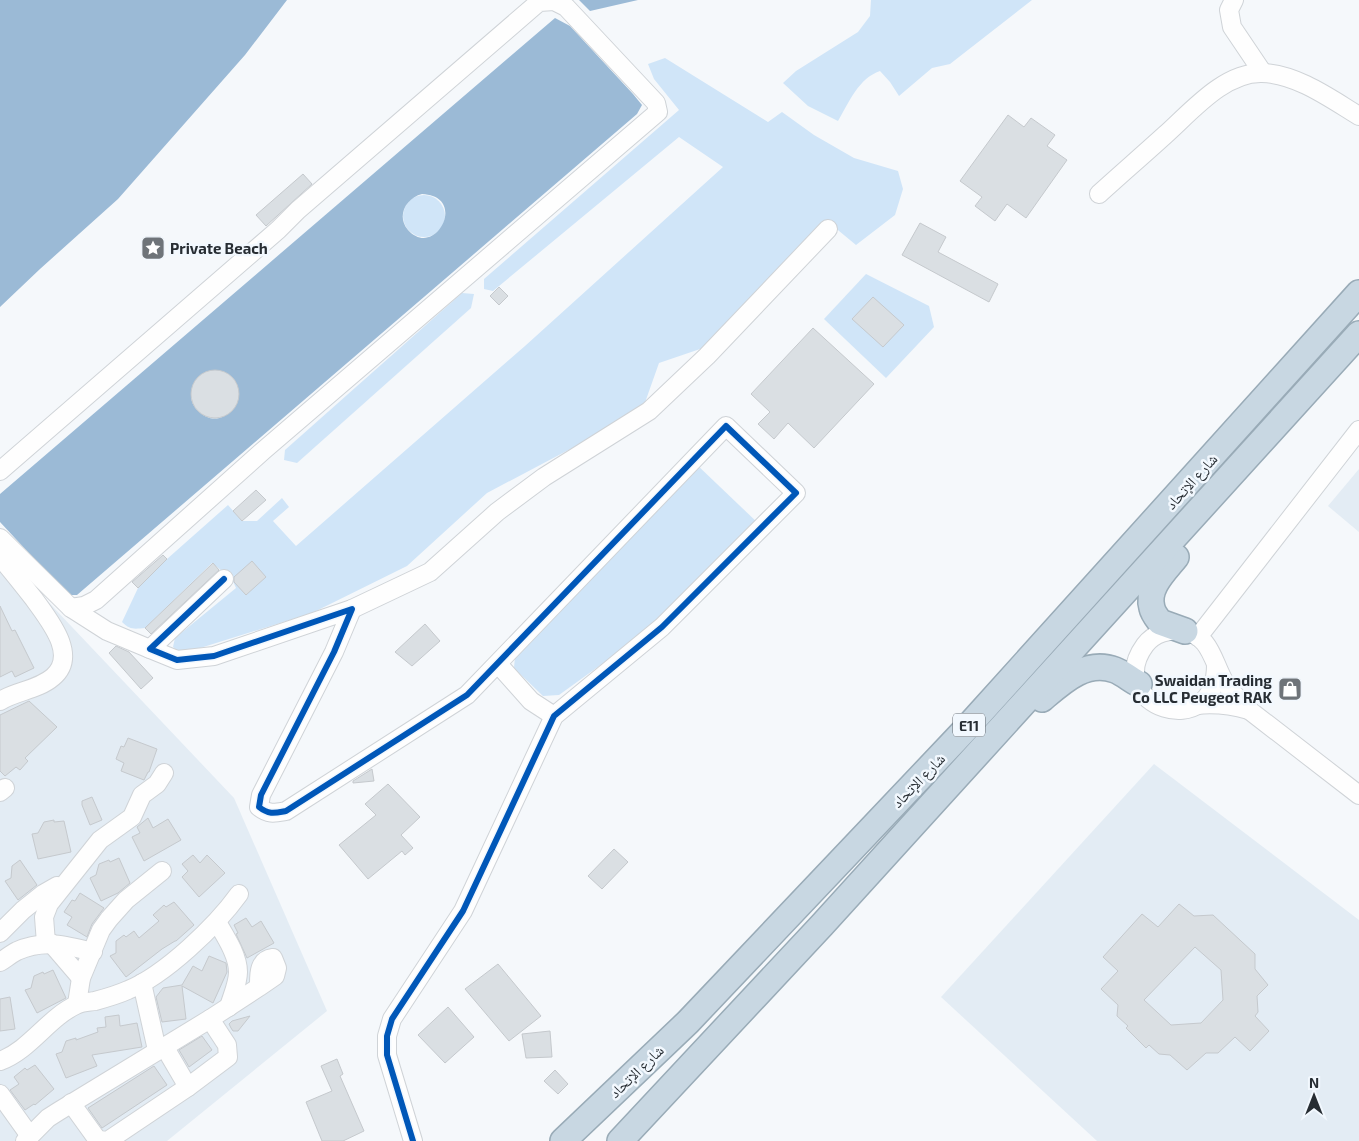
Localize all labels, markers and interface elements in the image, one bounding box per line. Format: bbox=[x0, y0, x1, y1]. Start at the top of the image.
place icon: Private Beach bbox=[140, 235, 166, 261]
place label: Private Beach bbox=[170, 239, 268, 257]
street label: شارع الإتحاد bbox=[1161, 449, 1222, 514]
place label: Swaidan Trading Co LLC Peugeot RAK bbox=[1132, 671, 1272, 706]
shop icon: Swaidan Trading Co LLC Peugeot RAK bbox=[1277, 676, 1303, 702]
road number: E11 bbox=[953, 714, 985, 736]
street label: شارع الإتحاد bbox=[888, 749, 950, 812]
street label: شارع الإتحاد bbox=[605, 1041, 668, 1103]
north arrow bbox=[1289, 1071, 1339, 1121]
text: N bbox=[1309, 1074, 1319, 1091]

